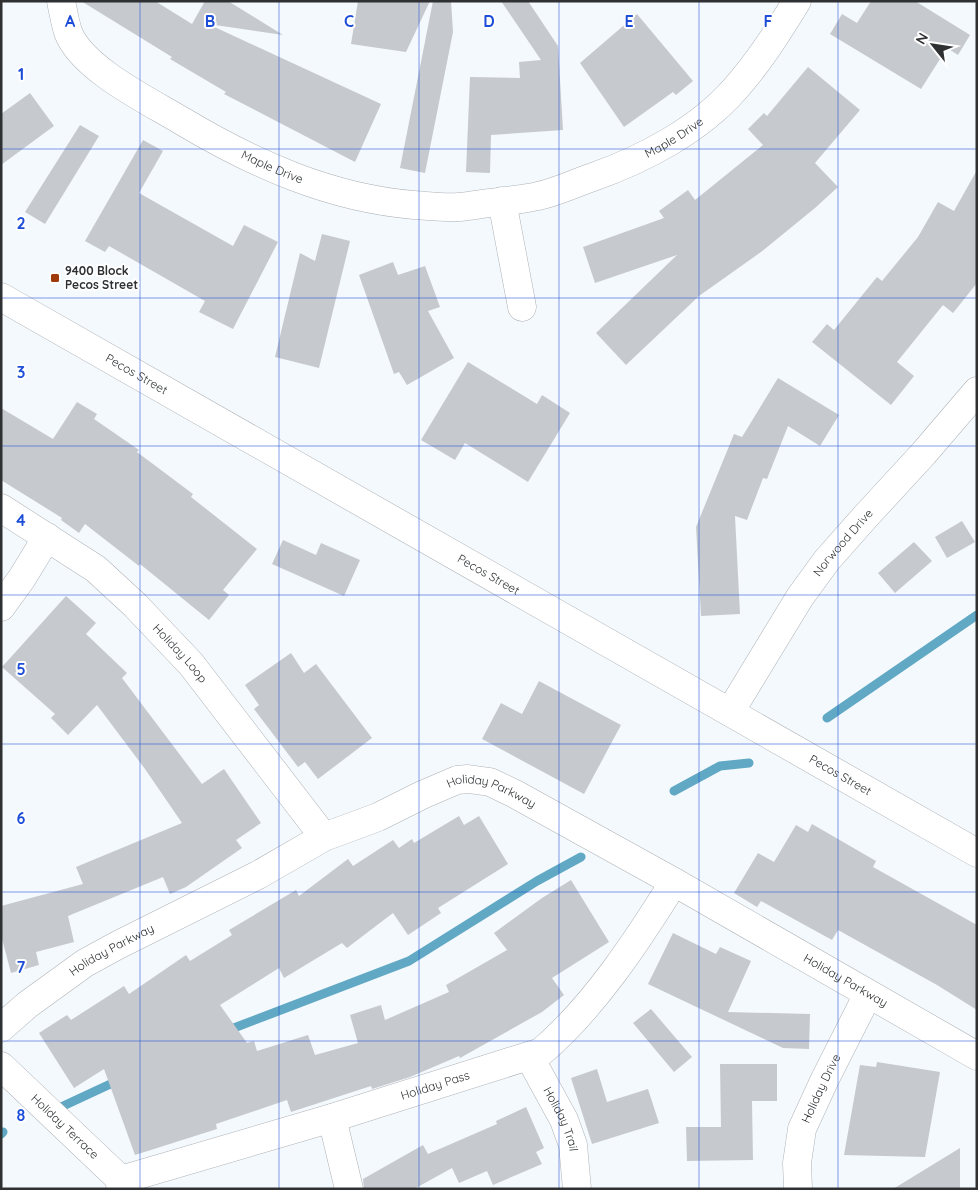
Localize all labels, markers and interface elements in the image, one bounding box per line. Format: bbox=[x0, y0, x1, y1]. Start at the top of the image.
text: A bbox=[65, 11, 76, 31]
text: B bbox=[205, 11, 215, 31]
text: C bbox=[344, 11, 354, 31]
text: D bbox=[483, 11, 495, 31]
text: E bbox=[624, 11, 634, 31]
text: F bbox=[764, 11, 773, 31]
north arrow bbox=[908, 20, 958, 70]
text: N bbox=[911, 30, 932, 47]
text: 1 bbox=[18, 64, 24, 84]
street label: Maple Drive bbox=[642, 113, 706, 161]
street label: Maple Drive bbox=[239, 147, 306, 187]
text: 2 bbox=[16, 213, 26, 233]
place label: 9400 Block Pecos Street bbox=[65, 263, 138, 292]
marker: 9400 Block Pecos Street bbox=[49, 272, 61, 284]
street label: Pecos Street bbox=[103, 350, 171, 397]
text: 3 bbox=[17, 362, 25, 382]
street label: Norwood Drive bbox=[810, 505, 876, 579]
text: 4 bbox=[16, 510, 26, 530]
street label: Pecos Street bbox=[455, 551, 522, 598]
street label: Holiday Loop bbox=[150, 621, 211, 685]
text: 5 bbox=[16, 659, 26, 679]
street label: Pecos Street bbox=[807, 751, 874, 798]
street label: Holiday Parkway bbox=[444, 771, 539, 811]
text: 6 bbox=[17, 808, 26, 828]
street label: Holiday Parkway bbox=[66, 920, 156, 979]
street label: Holiday Parkway bbox=[801, 950, 891, 1010]
text: 7 bbox=[17, 957, 26, 977]
street label: Holiday Drive bbox=[798, 1051, 844, 1125]
street label: Holiday Pass bbox=[399, 1067, 472, 1103]
street label: Holiday Trail bbox=[540, 1084, 582, 1152]
street label: Holiday Terrace bbox=[28, 1091, 102, 1162]
text: 8 bbox=[17, 1105, 26, 1125]

